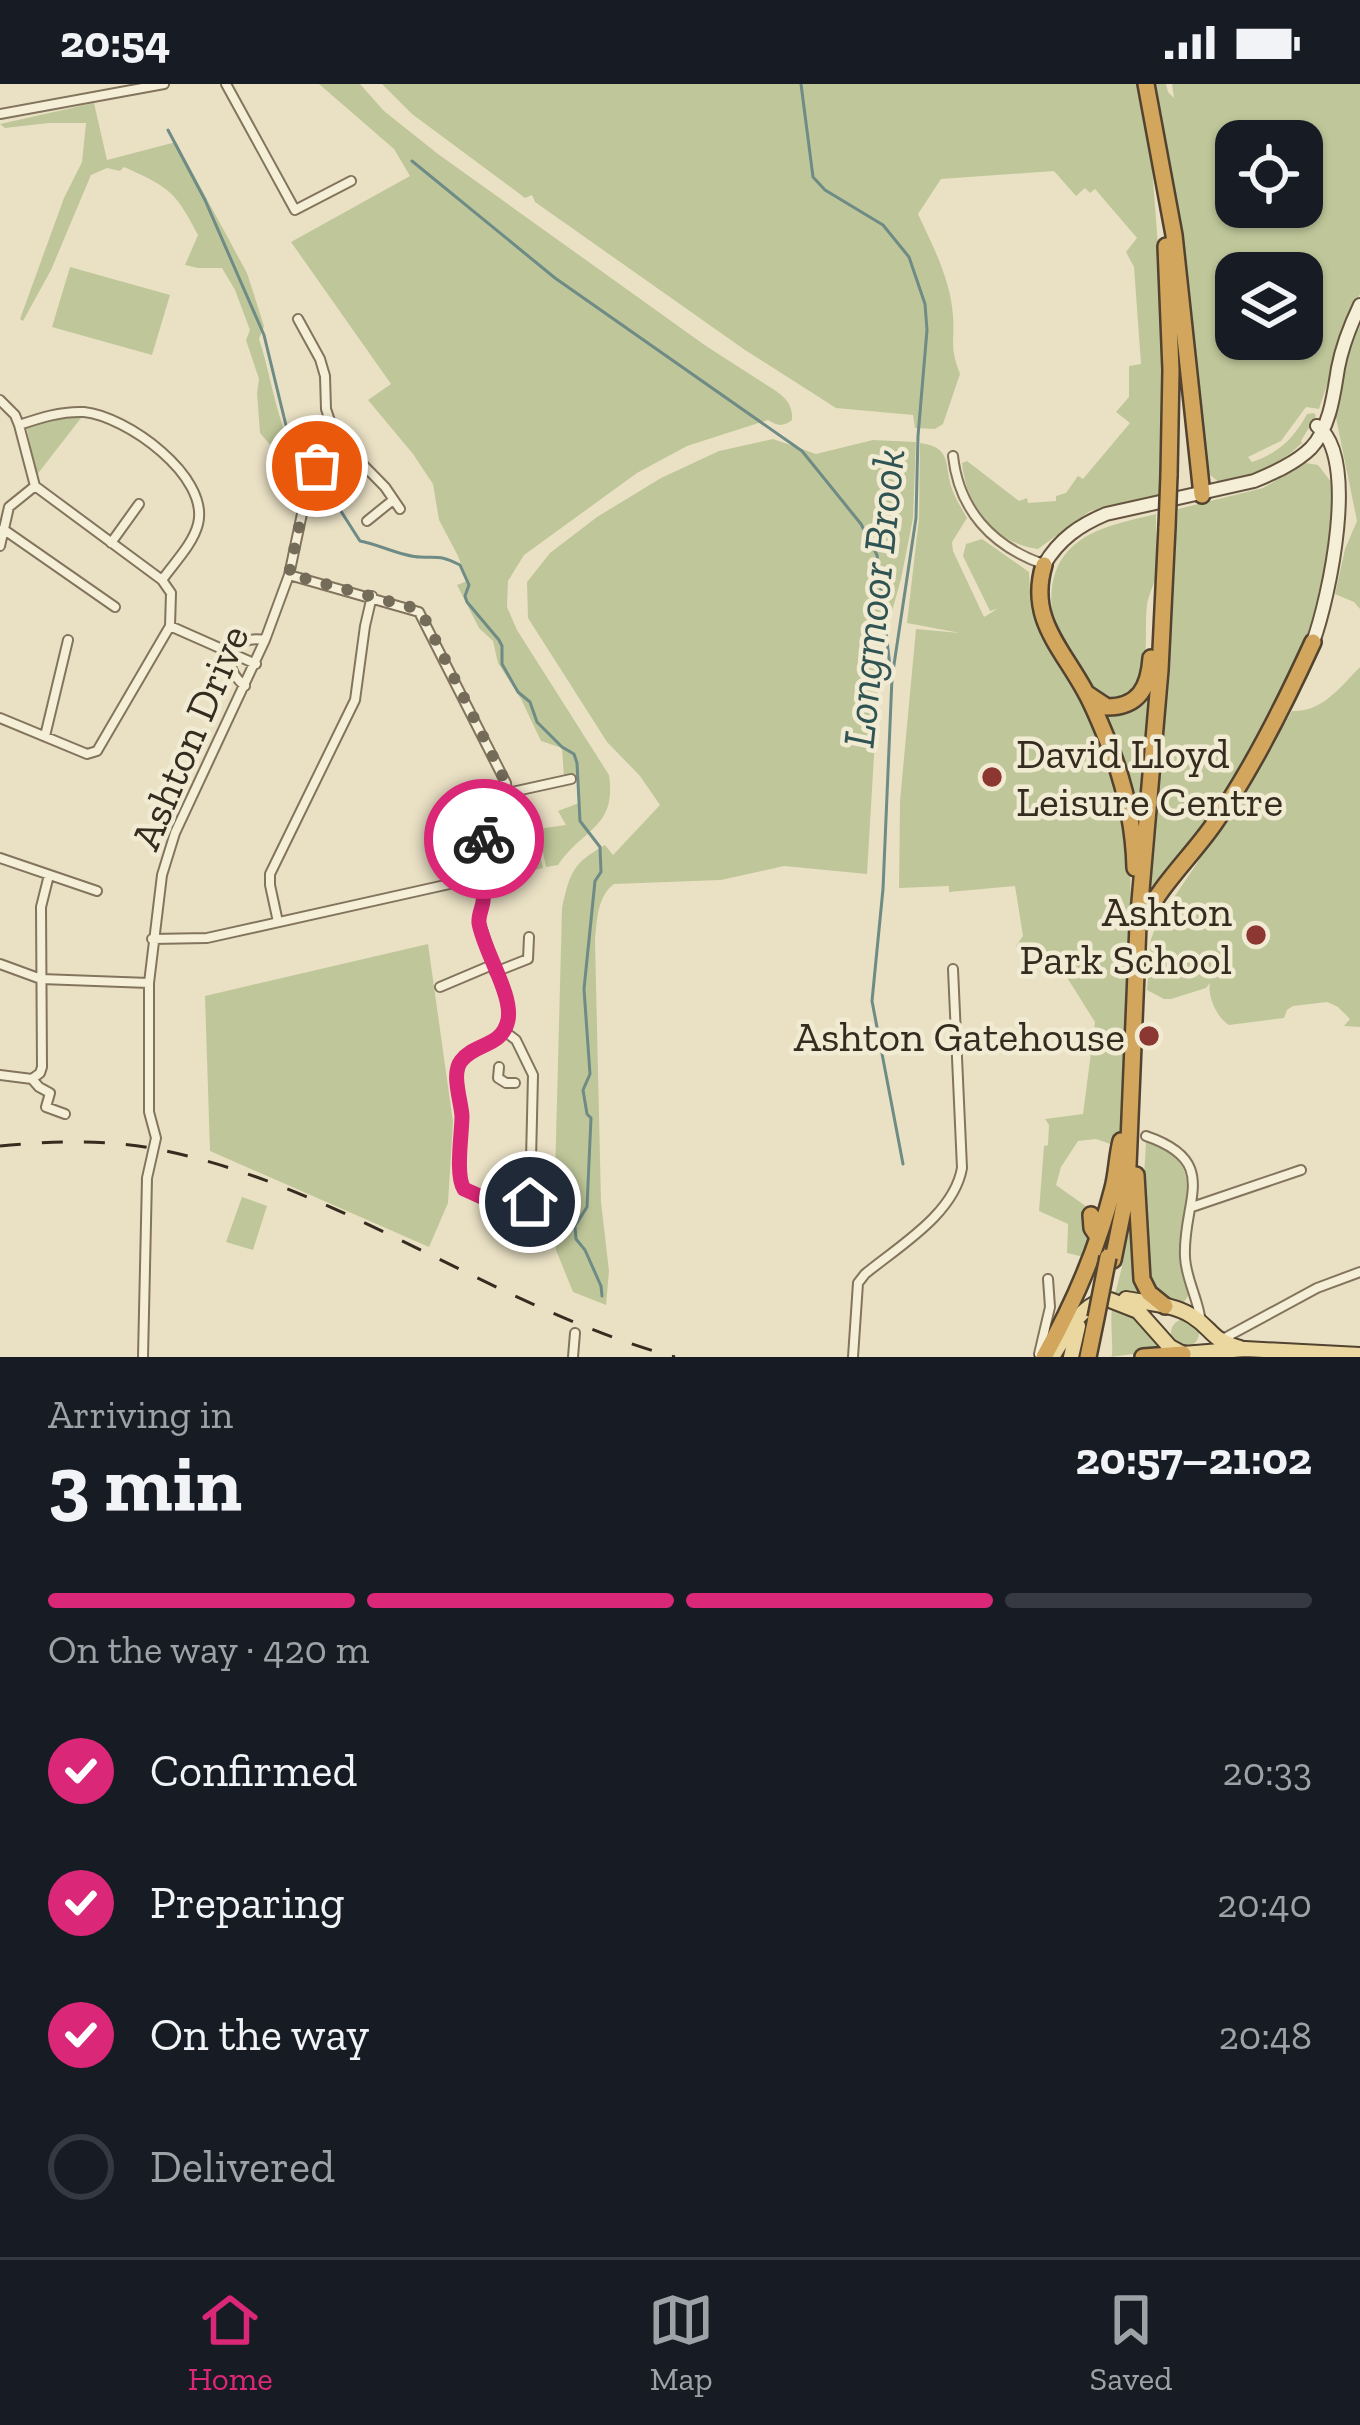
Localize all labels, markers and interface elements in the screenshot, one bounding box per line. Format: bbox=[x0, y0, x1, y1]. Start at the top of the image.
text: 20:54 bbox=[60, 15, 170, 69]
map controls bbox=[1215, 120, 1323, 360]
button: locate bbox=[1215, 120, 1323, 228]
button: layers bbox=[1215, 252, 1323, 360]
pin bbox=[266, 415, 368, 517]
icon: bag bbox=[284, 433, 350, 499]
water label: Longmoor Brook bbox=[831, 446, 917, 750]
street label: Ashton Drive bbox=[119, 617, 260, 857]
place label: David Lloyd Leisure Centre bbox=[1016, 728, 1283, 827]
marker: David Lloyd Leisure Centre bbox=[979, 764, 1005, 790]
courier bbox=[424, 779, 544, 899]
icon: bike bbox=[451, 806, 517, 872]
place label: Ashton Park School bbox=[1020, 886, 1232, 985]
marker: Ashton Park School bbox=[1243, 922, 1269, 948]
place label: Ashton Gatehouse bbox=[794, 1011, 1125, 1062]
marker: Ashton Gatehouse bbox=[1136, 1023, 1162, 1049]
pin bbox=[479, 1151, 581, 1253]
icon: home bbox=[497, 1169, 563, 1235]
text: Arriving in bbox=[48, 1391, 233, 1438]
text: 20:57–21:02 bbox=[1076, 1432, 1312, 1486]
text: 3 min bbox=[48, 1436, 242, 1530]
text: On the way · 420 m bbox=[48, 1626, 369, 1673]
icon: check bbox=[48, 1738, 114, 1804]
text: Confirmed bbox=[150, 1744, 357, 1798]
text: 20:33 bbox=[1223, 1748, 1312, 1795]
icon: check bbox=[48, 1870, 114, 1936]
text: Preparing bbox=[150, 1876, 344, 1930]
text: 20:40 bbox=[1217, 1880, 1312, 1927]
icon: check bbox=[48, 2002, 114, 2068]
text: On the way bbox=[150, 2008, 369, 2062]
text: 20:48 bbox=[1219, 2012, 1312, 2059]
text: Delivered bbox=[150, 2140, 335, 2194]
tab: Home bbox=[188, 2287, 273, 2398]
tab: Map bbox=[648, 2287, 714, 2398]
tab: Saved bbox=[1090, 2287, 1172, 2398]

